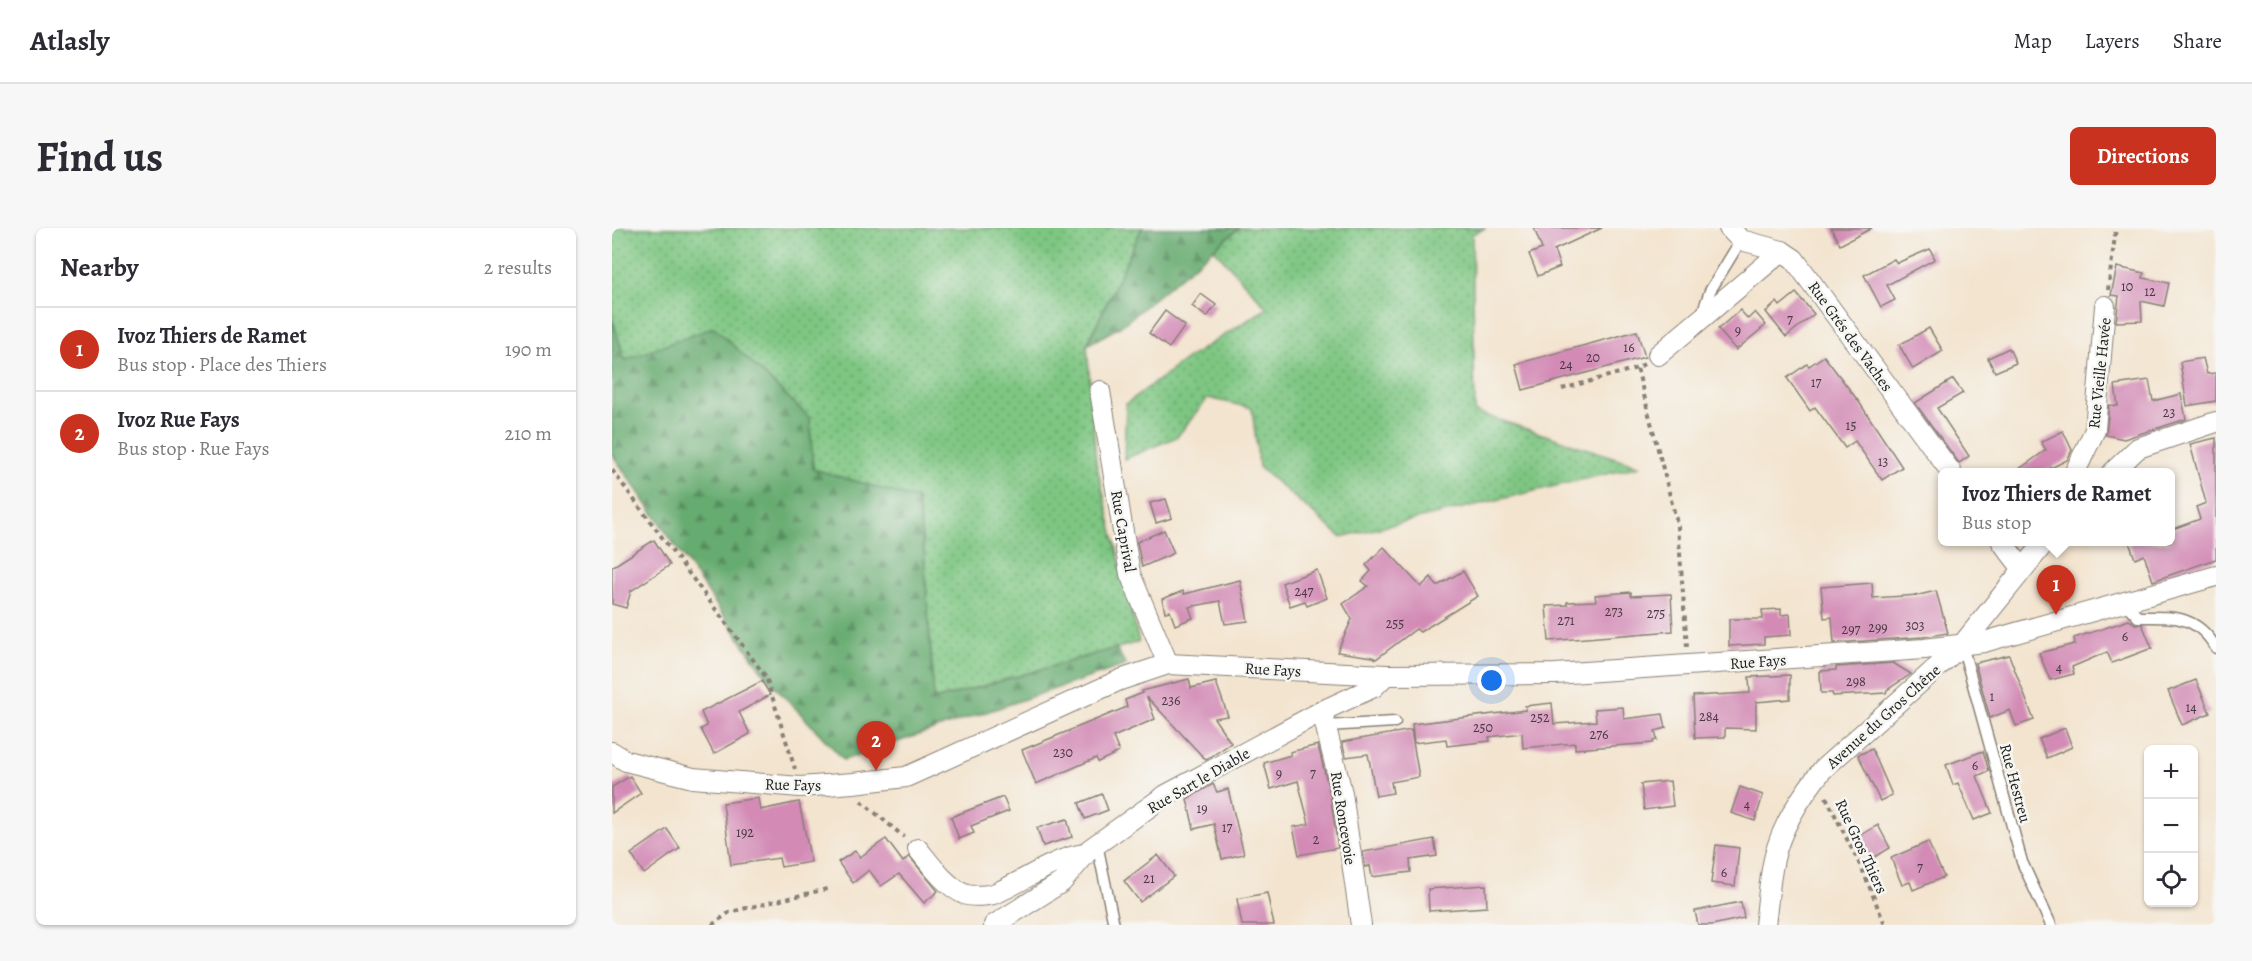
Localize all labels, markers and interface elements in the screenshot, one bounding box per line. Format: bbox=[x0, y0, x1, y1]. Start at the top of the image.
text: Atlasly bbox=[30, 22, 109, 60]
text: Map bbox=[2013, 27, 2052, 55]
text: Layers bbox=[2085, 27, 2140, 55]
text: Share bbox=[2173, 27, 2222, 55]
button: Directions bbox=[2070, 127, 2216, 185]
text: Find us bbox=[36, 128, 163, 185]
text: Nearby bbox=[60, 250, 139, 285]
text: 2 results bbox=[484, 254, 552, 281]
street label: Rue Grés des Vaches bbox=[1803, 277, 1898, 396]
house number: 10 bbox=[2121, 277, 2133, 296]
house number: 12 bbox=[2144, 282, 2156, 301]
house number: 7 bbox=[1787, 310, 1793, 329]
street label: Rue Vieille Havée bbox=[2083, 316, 2117, 430]
text: Ivoz Thiers de Ramet bbox=[117, 321, 307, 351]
house number: 9 bbox=[1735, 321, 1741, 340]
text: 1 bbox=[76, 336, 83, 363]
text: 190 m bbox=[505, 336, 552, 363]
house number: 16 bbox=[1623, 338, 1635, 357]
house number: 20 bbox=[1586, 348, 1600, 367]
text: Bus stop · Place des Thiers bbox=[117, 351, 327, 378]
house number: 24 bbox=[1560, 355, 1573, 374]
house number: 17 bbox=[1811, 373, 1821, 392]
house number: 23 bbox=[2163, 403, 2175, 422]
text: Ivoz Rue Fays bbox=[117, 405, 240, 435]
house number: 15 bbox=[1846, 416, 1856, 435]
text: 2 bbox=[75, 420, 84, 447]
text: 210 m bbox=[504, 420, 552, 447]
text: Bus stop · Rue Fays bbox=[117, 435, 269, 462]
house number: 13 bbox=[1878, 452, 1888, 471]
popup bbox=[1938, 468, 2175, 546]
text: Ivoz Thiers de Ramet bbox=[1962, 479, 2151, 509]
street label: Rue Caprival bbox=[1105, 488, 1141, 574]
text: Bus stop bbox=[1962, 509, 2031, 536]
pin: 1 bbox=[2036, 566, 2076, 615]
house number: 247 bbox=[1295, 582, 1314, 601]
house number: 273 bbox=[1605, 602, 1623, 621]
house number: 275 bbox=[1647, 604, 1665, 623]
house number: 271 bbox=[1557, 611, 1575, 630]
house number: 255 bbox=[1386, 614, 1404, 633]
house number: 303 bbox=[1905, 616, 1925, 635]
house number: 299 bbox=[1868, 618, 1888, 637]
house number: 297 bbox=[1842, 620, 1861, 639]
house number: 6 bbox=[2122, 627, 2128, 646]
street label: Rue Fays bbox=[1729, 649, 1787, 675]
street label: Rue Fays bbox=[1244, 658, 1302, 682]
house number: 4 bbox=[2056, 658, 2062, 677]
street label: Avenue du Gros Chêne bbox=[1821, 659, 1946, 775]
your location bbox=[1477, 666, 1506, 695]
house number: 298 bbox=[1846, 672, 1866, 691]
house number: 1 bbox=[1990, 687, 1995, 706]
house number: 236 bbox=[1162, 691, 1180, 710]
house number: 14 bbox=[2185, 698, 2197, 717]
house number: 284 bbox=[1699, 707, 1719, 726]
house number: 252 bbox=[1530, 708, 1550, 727]
house number: 250 bbox=[1473, 718, 1493, 737]
pin: 2 bbox=[856, 722, 896, 771]
house number: 276 bbox=[1590, 725, 1609, 744]
street label: Rue Hestreu bbox=[1994, 741, 2036, 825]
house number: 230 bbox=[1053, 743, 1073, 762]
street label: Rue Sart le Diable bbox=[1143, 743, 1254, 819]
map controls bbox=[2144, 745, 2198, 907]
button: + bbox=[2144, 745, 2198, 799]
house number: 6 bbox=[1972, 756, 1978, 775]
house number: 9 bbox=[1276, 764, 1282, 783]
house number: 7 bbox=[1310, 764, 1316, 783]
street label: Rue Roncevoie bbox=[1325, 770, 1361, 867]
street label: Rue Fays bbox=[765, 774, 821, 796]
house number: 4 bbox=[1744, 795, 1750, 814]
street label: Rue Gros Thiers bbox=[1830, 795, 1893, 897]
house number: 19 bbox=[1196, 799, 1208, 818]
button: − bbox=[2144, 799, 2198, 853]
house number: 17 bbox=[1222, 818, 1232, 837]
house number: 192 bbox=[736, 823, 754, 842]
house number: 2 bbox=[1313, 830, 1320, 849]
button: locate bbox=[2144, 853, 2198, 907]
house number: 7 bbox=[1917, 858, 1923, 877]
house number: 6 bbox=[1721, 863, 1727, 882]
house number: 21 bbox=[1143, 869, 1155, 888]

